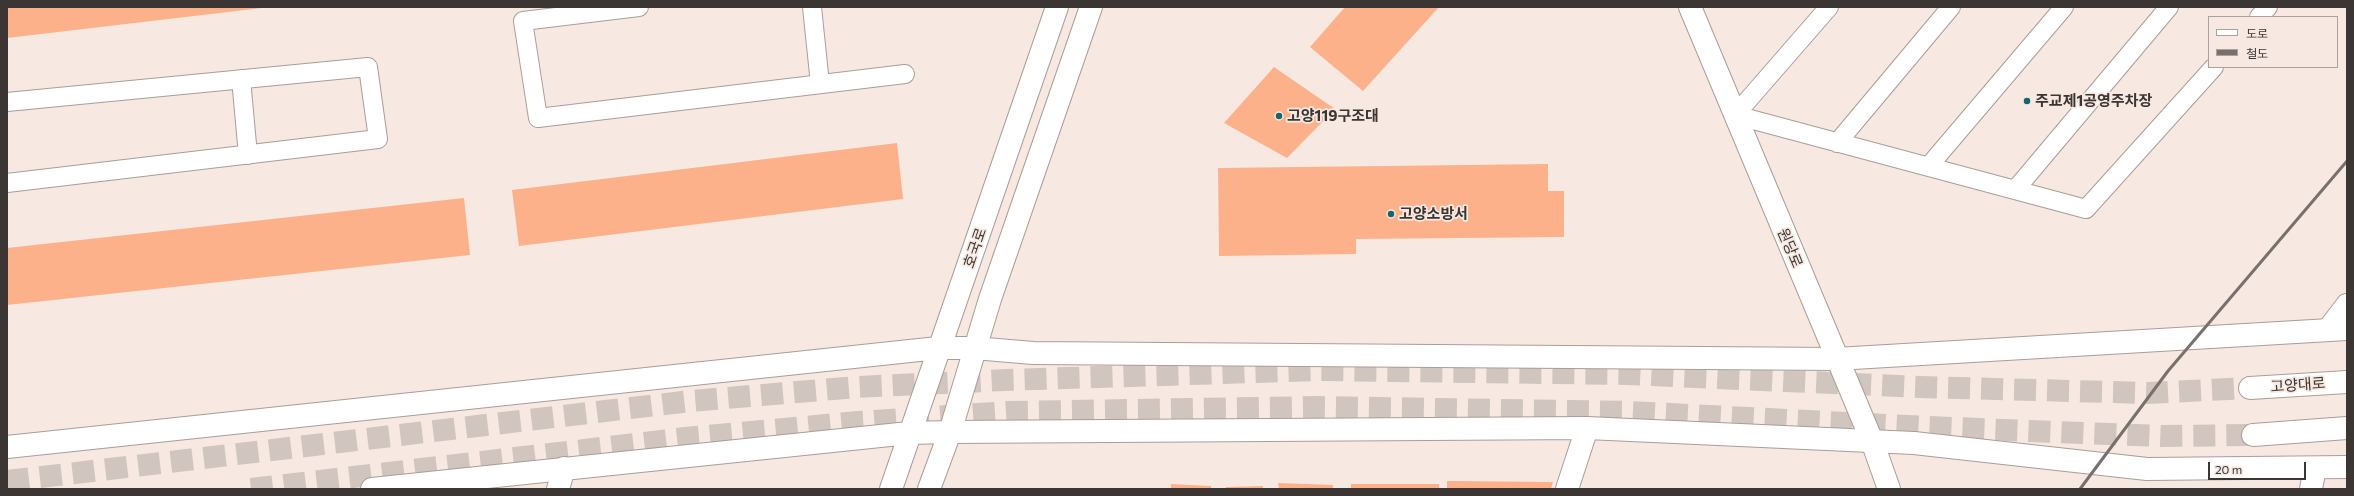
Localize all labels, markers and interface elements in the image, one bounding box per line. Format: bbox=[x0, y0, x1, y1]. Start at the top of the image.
legend bbox=[2208, 16, 2338, 68]
text: 도로 bbox=[2246, 26, 2268, 40]
text: 철도 bbox=[2246, 46, 2268, 60]
place label: 주교제1공영주차장 bbox=[2035, 92, 2152, 110]
marker: 주교제1공영주차장 bbox=[2022, 96, 2032, 106]
place label: 고양119구조대 bbox=[1287, 107, 1379, 125]
marker: 고양119구조대 bbox=[1274, 111, 1284, 121]
place label: 고양소방서 bbox=[1399, 205, 1468, 223]
marker: 고양소방서 bbox=[1386, 209, 1396, 219]
street label: 호국로 bbox=[960, 225, 990, 271]
street label: 원당로 bbox=[1774, 225, 1806, 271]
street label: 고양대로 bbox=[2270, 374, 2326, 396]
scale bar bbox=[2210, 454, 2308, 480]
text: 20 m bbox=[2215, 462, 2242, 476]

